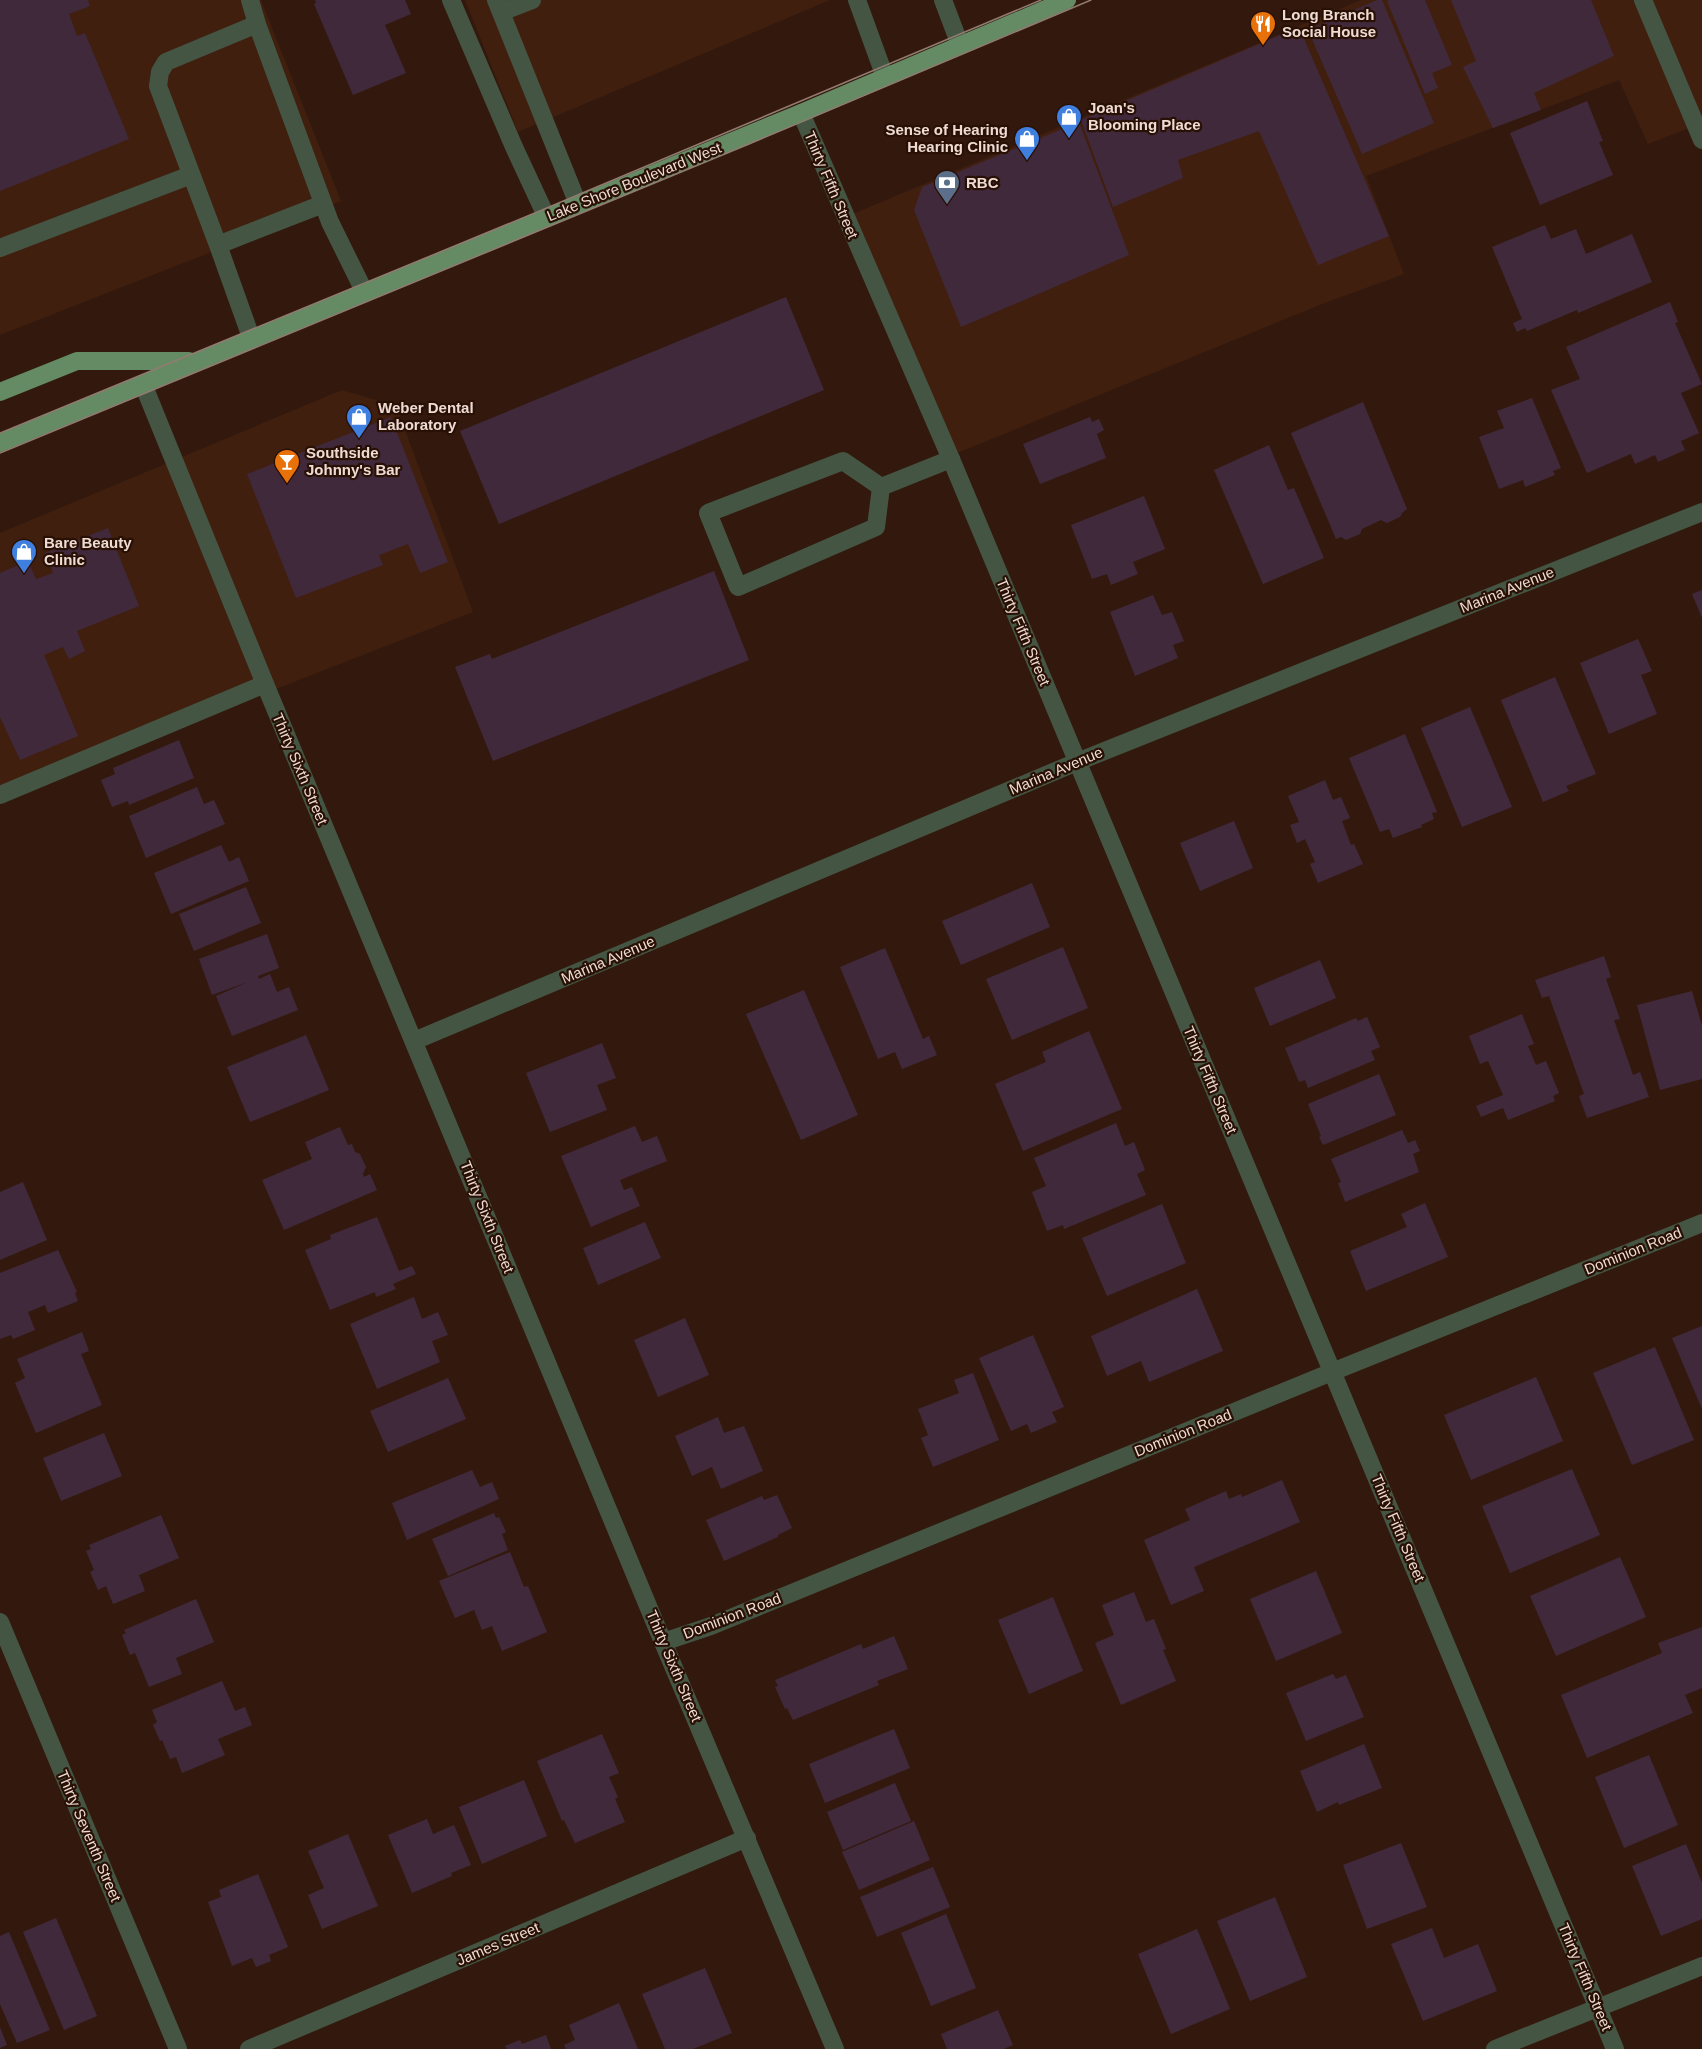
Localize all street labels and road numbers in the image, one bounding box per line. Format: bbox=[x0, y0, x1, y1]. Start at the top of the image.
street label: Thirty Fifth Street bbox=[801, 129, 862, 242]
street label: Lake Shore Boulevard West bbox=[544, 138, 724, 224]
street label: Marina Avenue bbox=[1457, 563, 1556, 616]
street label: Thirty Fifth Street bbox=[993, 576, 1054, 689]
street label: Thirty Sixth Street bbox=[269, 711, 332, 828]
street label: Marina Avenue bbox=[1007, 743, 1105, 798]
street label: Marina Avenue bbox=[559, 932, 657, 987]
street label: Thirty Fifth Street bbox=[1180, 1024, 1241, 1137]
street label: Thirty Sixth Street bbox=[457, 1158, 518, 1276]
street label: Dominion Road bbox=[1582, 1223, 1684, 1278]
street label: Dominion Road bbox=[1132, 1405, 1234, 1460]
street label: Thirty Fifth Street bbox=[1368, 1472, 1429, 1585]
street label: Dominion Road bbox=[681, 1589, 783, 1642]
street label: Thirty Sixth Street bbox=[643, 1608, 706, 1725]
street label: Thirty Seventh Street bbox=[54, 1768, 125, 1905]
street label: James Street bbox=[454, 1918, 543, 1969]
street label: Thirty Fifth Street bbox=[1555, 1921, 1616, 2034]

